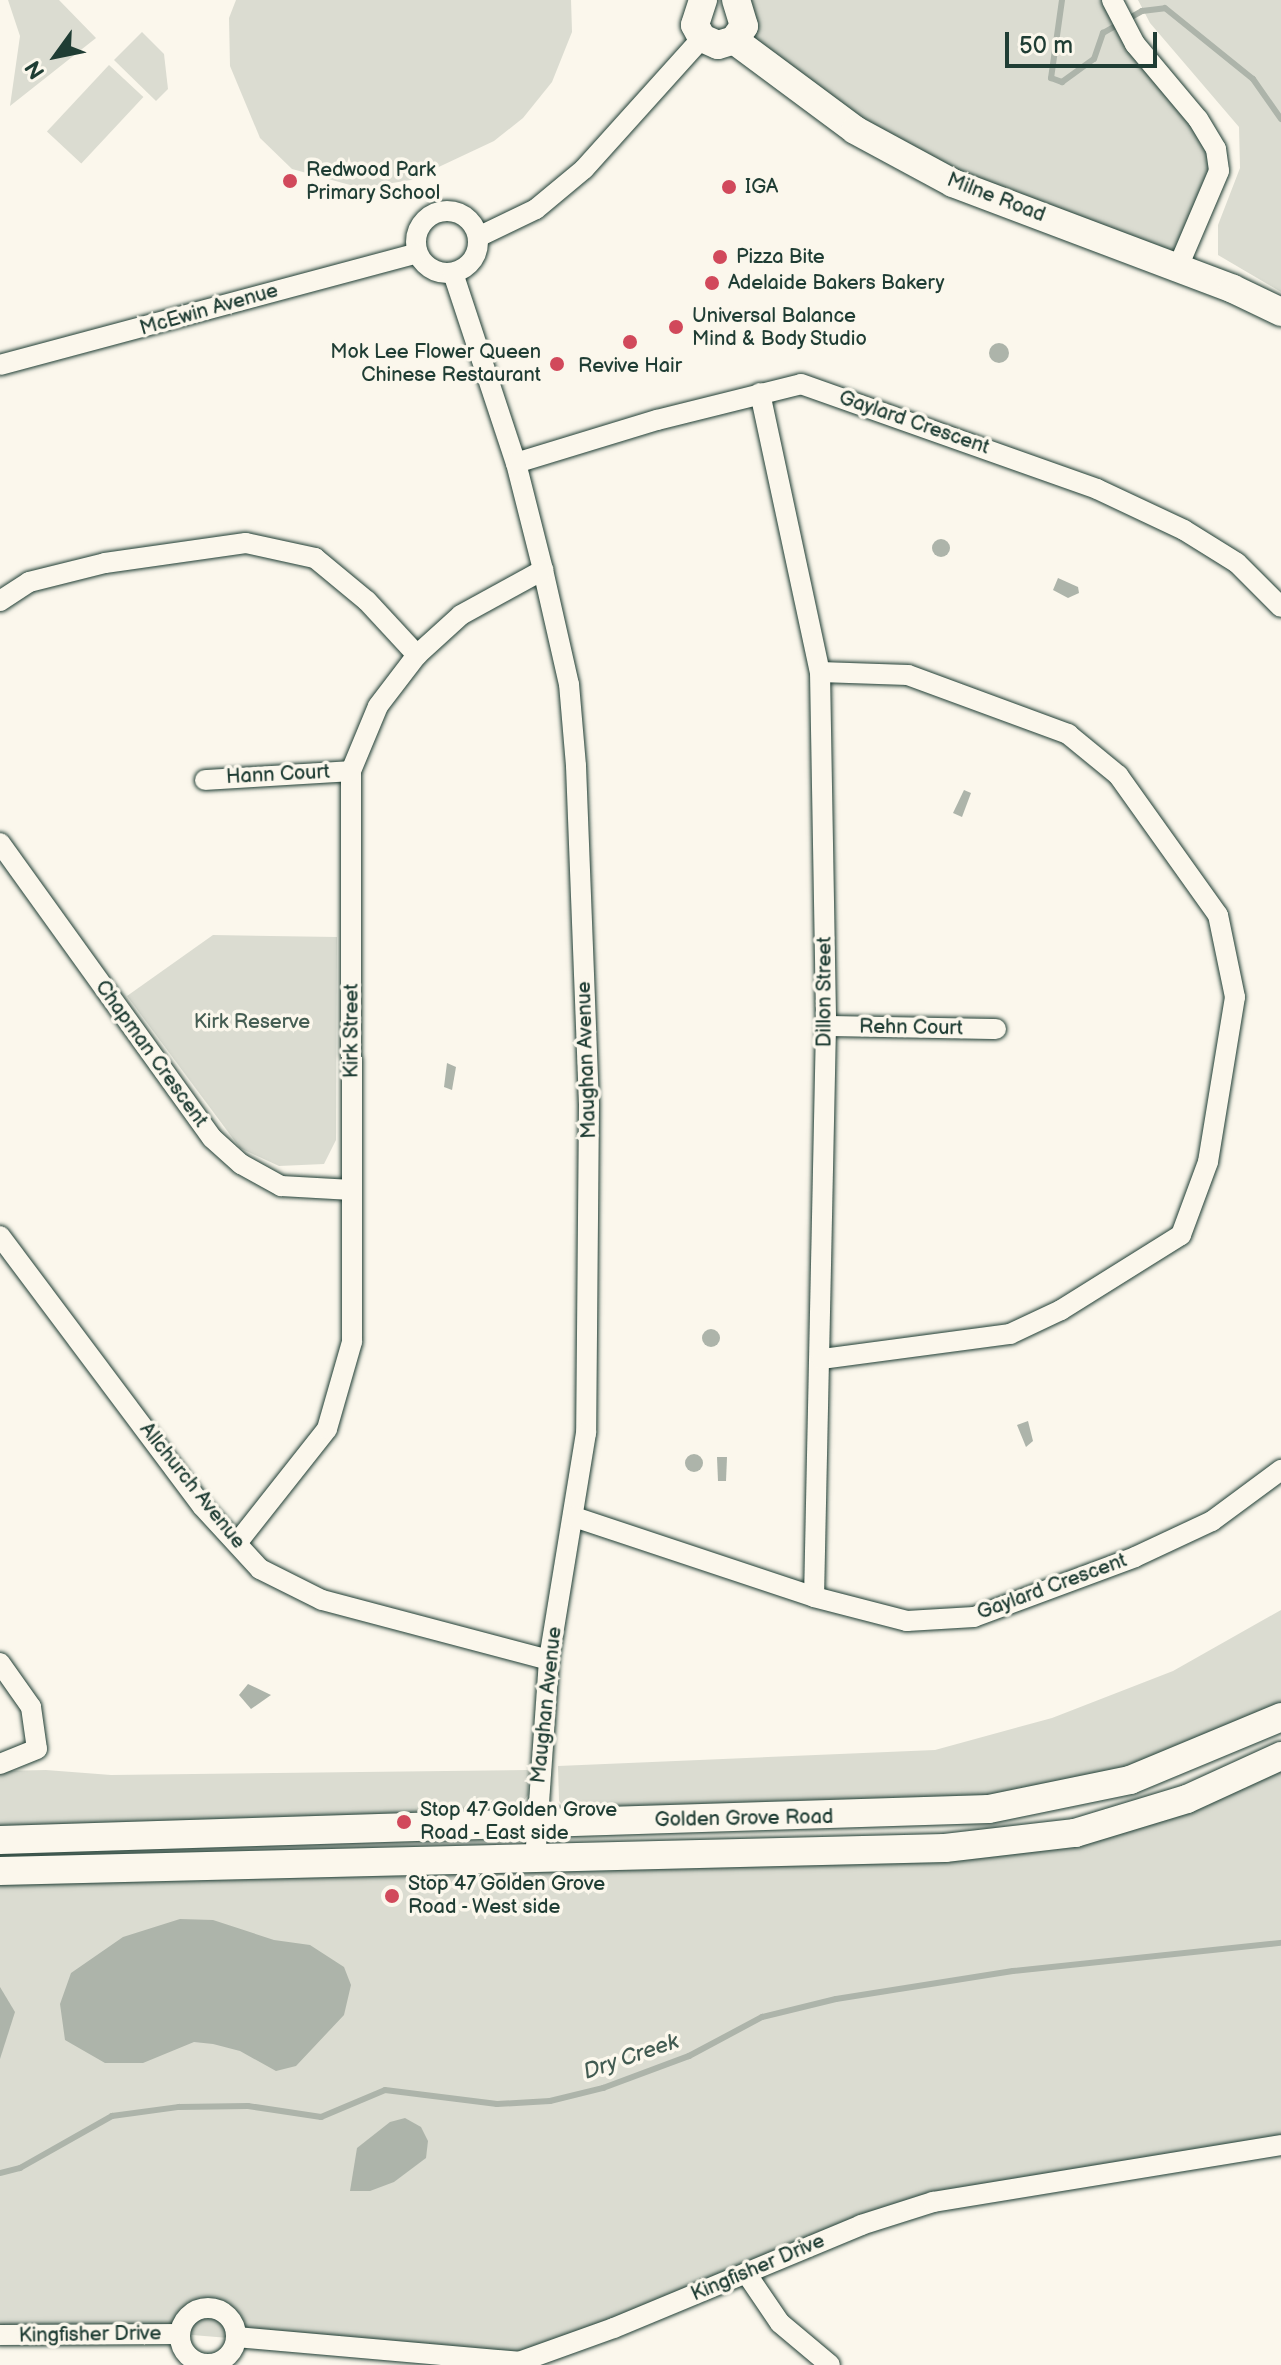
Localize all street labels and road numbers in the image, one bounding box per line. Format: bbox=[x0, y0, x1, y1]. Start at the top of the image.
street label: Milne Road bbox=[943, 168, 1049, 228]
street label: McEwin Avenue bbox=[137, 279, 281, 341]
street label: Gaylard Crescent bbox=[836, 386, 992, 460]
street label: Hann Court bbox=[225, 760, 331, 790]
street label: Dillon Street bbox=[813, 937, 837, 1047]
street label: Chapman Crescent bbox=[90, 976, 212, 1132]
street label: Maughan Avenue bbox=[572, 981, 602, 1139]
street label: Kirk Street bbox=[340, 984, 364, 1078]
street label: Rehn Court bbox=[859, 1015, 963, 1041]
street label: Allchurch Avenue bbox=[134, 1418, 250, 1554]
street label: Gaylard Crescent bbox=[974, 1549, 1130, 1625]
street label: Maughan Avenue bbox=[527, 1625, 567, 1785]
street label: Golden Grove Road bbox=[654, 1805, 834, 1833]
street label: Kingfisher Drive bbox=[688, 2229, 828, 2307]
street label: Kingfisher Drive bbox=[19, 2322, 161, 2348]

